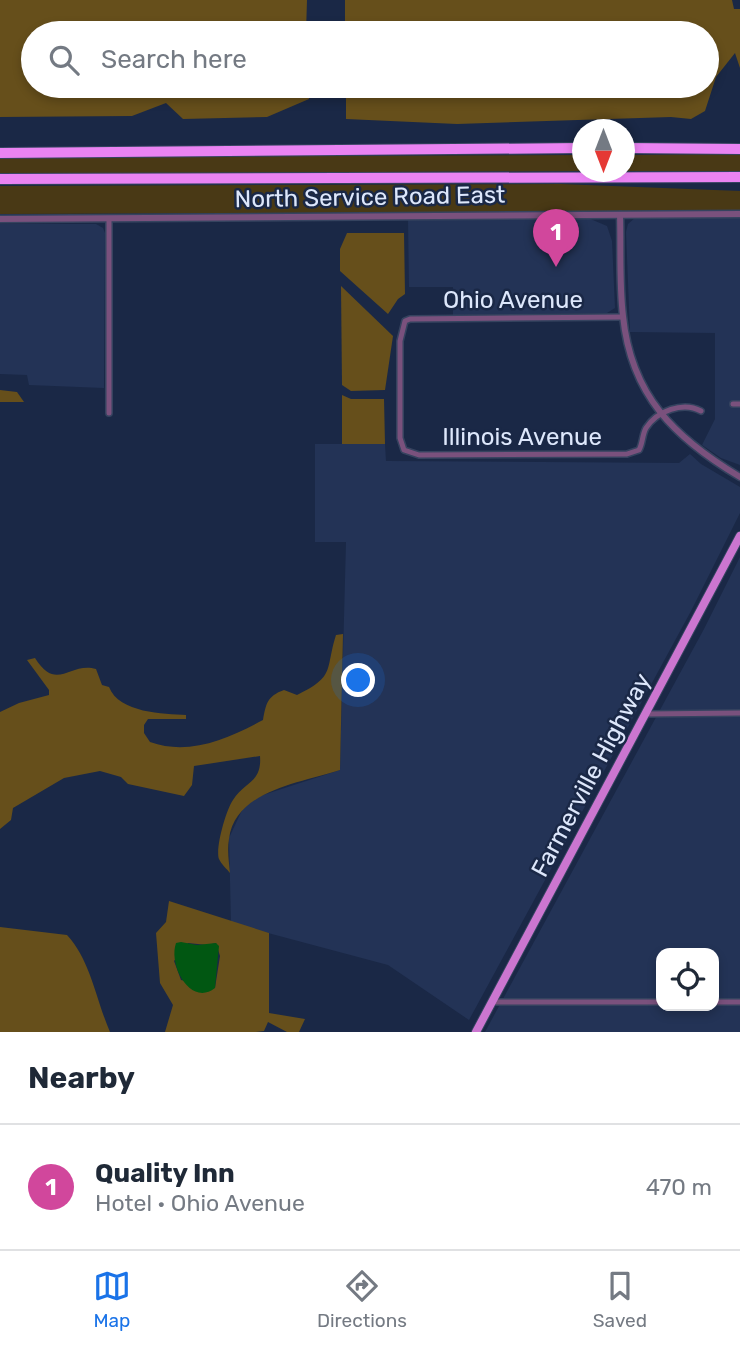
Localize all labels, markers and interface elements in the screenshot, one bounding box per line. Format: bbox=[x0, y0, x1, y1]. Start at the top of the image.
search box bbox=[21, 21, 719, 98]
icon: search bbox=[45, 41, 83, 79]
text: Search here bbox=[101, 44, 247, 75]
north arrow bbox=[572, 119, 635, 182]
street label: North Service Road East bbox=[234, 181, 506, 213]
pin: 1 bbox=[533, 209, 579, 267]
street label: Ohio Avenue bbox=[443, 286, 583, 314]
street label: Illinois Avenue bbox=[442, 423, 602, 451]
your location bbox=[341, 663, 375, 697]
street label: Farmerville Highway bbox=[525, 668, 657, 882]
map controls bbox=[656, 948, 719, 1011]
button: locate bbox=[656, 948, 719, 1011]
text: Nearby bbox=[28, 1060, 135, 1096]
text: Quality Inn bbox=[95, 1158, 235, 1189]
text: 1 bbox=[45, 1173, 57, 1201]
text: 470 m bbox=[646, 1173, 712, 1201]
text: Hotel · Ohio Avenue bbox=[95, 1189, 305, 1217]
tab: Map bbox=[93, 1267, 131, 1332]
tab: Directions bbox=[317, 1267, 407, 1332]
tab: Saved bbox=[593, 1267, 647, 1332]

